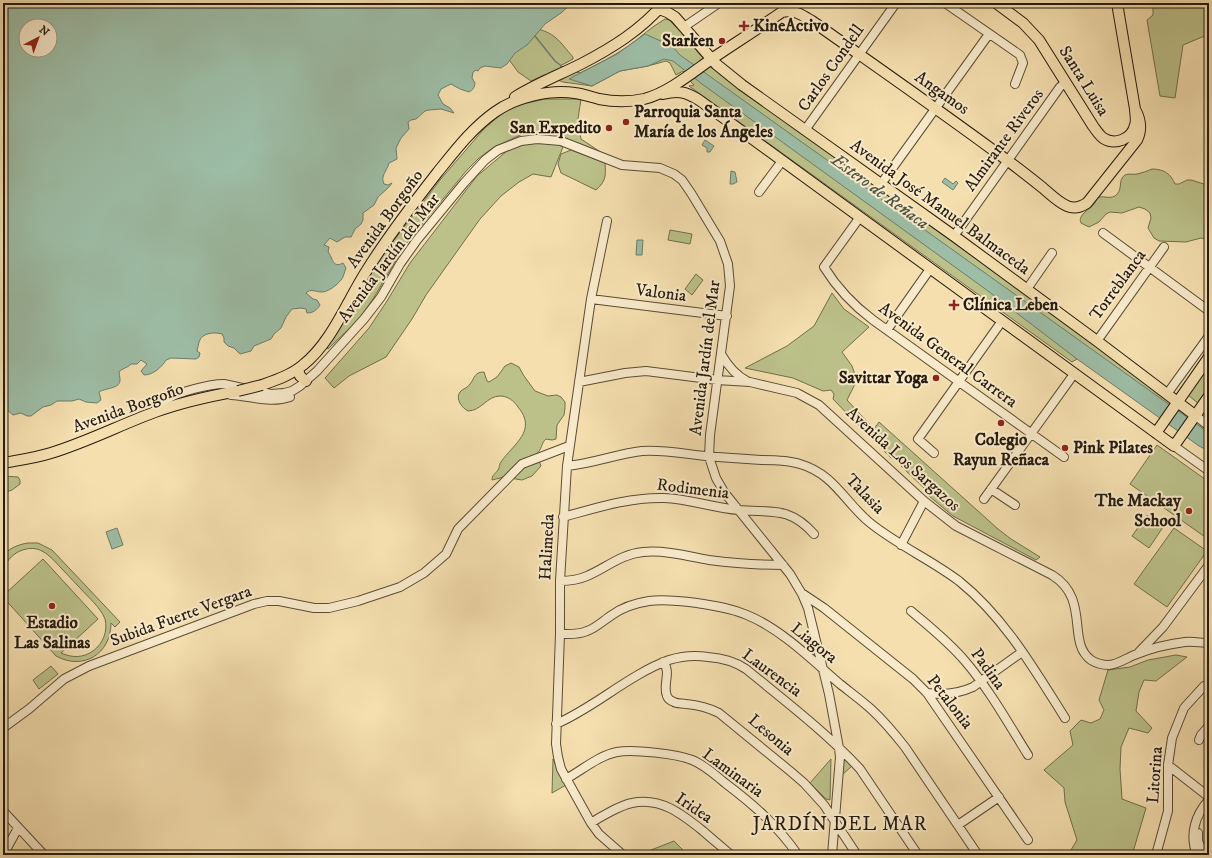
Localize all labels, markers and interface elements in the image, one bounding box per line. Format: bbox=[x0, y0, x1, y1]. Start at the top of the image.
place label: KineActivo bbox=[753, 15, 829, 37]
north arrow bbox=[18, 18, 58, 58]
marker: KineActivo bbox=[738, 20, 750, 32]
street label: Carlos Condell bbox=[793, 20, 869, 116]
text: N bbox=[36, 23, 52, 39]
place label: Starken bbox=[662, 30, 714, 52]
marker: Starken bbox=[717, 36, 727, 46]
street label: Santa Luisa bbox=[1054, 42, 1115, 121]
street label: Angamos bbox=[910, 66, 974, 120]
street label: Almirante Riveros bbox=[959, 84, 1049, 196]
place label: Parroquia Santa María de los Ángeles bbox=[634, 101, 773, 143]
place label: San Expedito bbox=[510, 117, 601, 139]
marker: Parroquia Santa María de los Ángeles bbox=[621, 117, 631, 127]
marker: San Expedito bbox=[604, 123, 614, 133]
street label: Avenida José Manuel Balmaceda bbox=[846, 134, 1035, 280]
water label: Estero de Reñaca bbox=[826, 149, 933, 235]
street label: Avenida Borgoño bbox=[342, 165, 428, 273]
street label: Avenida Jardín del Mar bbox=[333, 188, 445, 327]
street label: Torreblanca bbox=[1085, 245, 1152, 325]
street label: Avenida Jardín del Mar bbox=[685, 278, 726, 437]
street label: Valonia bbox=[633, 279, 688, 307]
place label: Clínica Leben bbox=[963, 294, 1059, 316]
street label: Avenida General Carrera bbox=[874, 297, 1022, 413]
marker: Clínica Leben bbox=[948, 299, 960, 311]
place label: Savittar Yoga bbox=[839, 367, 929, 389]
marker: Savittar Yoga bbox=[931, 373, 941, 383]
street label: Avenida Borgoño bbox=[69, 378, 187, 438]
street label: Avenida Los Sargazos bbox=[841, 402, 965, 516]
marker: Colegio Rayun Reñaca bbox=[996, 418, 1006, 428]
place label: Colegio Rayun Reñaca bbox=[953, 429, 1050, 471]
place label: Pink Pilates bbox=[1073, 437, 1153, 459]
marker: Pink Pilates bbox=[1060, 443, 1070, 453]
street label: Talasia bbox=[840, 469, 890, 520]
street label: Rodimenia bbox=[656, 474, 731, 504]
place label: The Mackay School bbox=[1094, 490, 1182, 532]
marker: The Mackay School bbox=[1184, 506, 1194, 516]
street label: Halimeda bbox=[534, 512, 560, 581]
street label: Subida Fuerte Vergara bbox=[107, 580, 255, 652]
marker: Estadio Las Salinas bbox=[47, 601, 57, 611]
place label: Estadio Las Salinas bbox=[14, 612, 90, 654]
street label: Liagora bbox=[786, 617, 842, 669]
street label: Laurencia bbox=[738, 644, 807, 703]
street label: Padina bbox=[966, 644, 1011, 695]
street label: Petalonia bbox=[922, 670, 979, 734]
street label: Lesonia bbox=[743, 709, 799, 761]
street label: Laminaria bbox=[698, 743, 769, 803]
street label: Litorina bbox=[1142, 745, 1168, 804]
street label: Iridea bbox=[671, 788, 718, 829]
district label: JARDÍN DEL MAR bbox=[751, 811, 927, 836]

